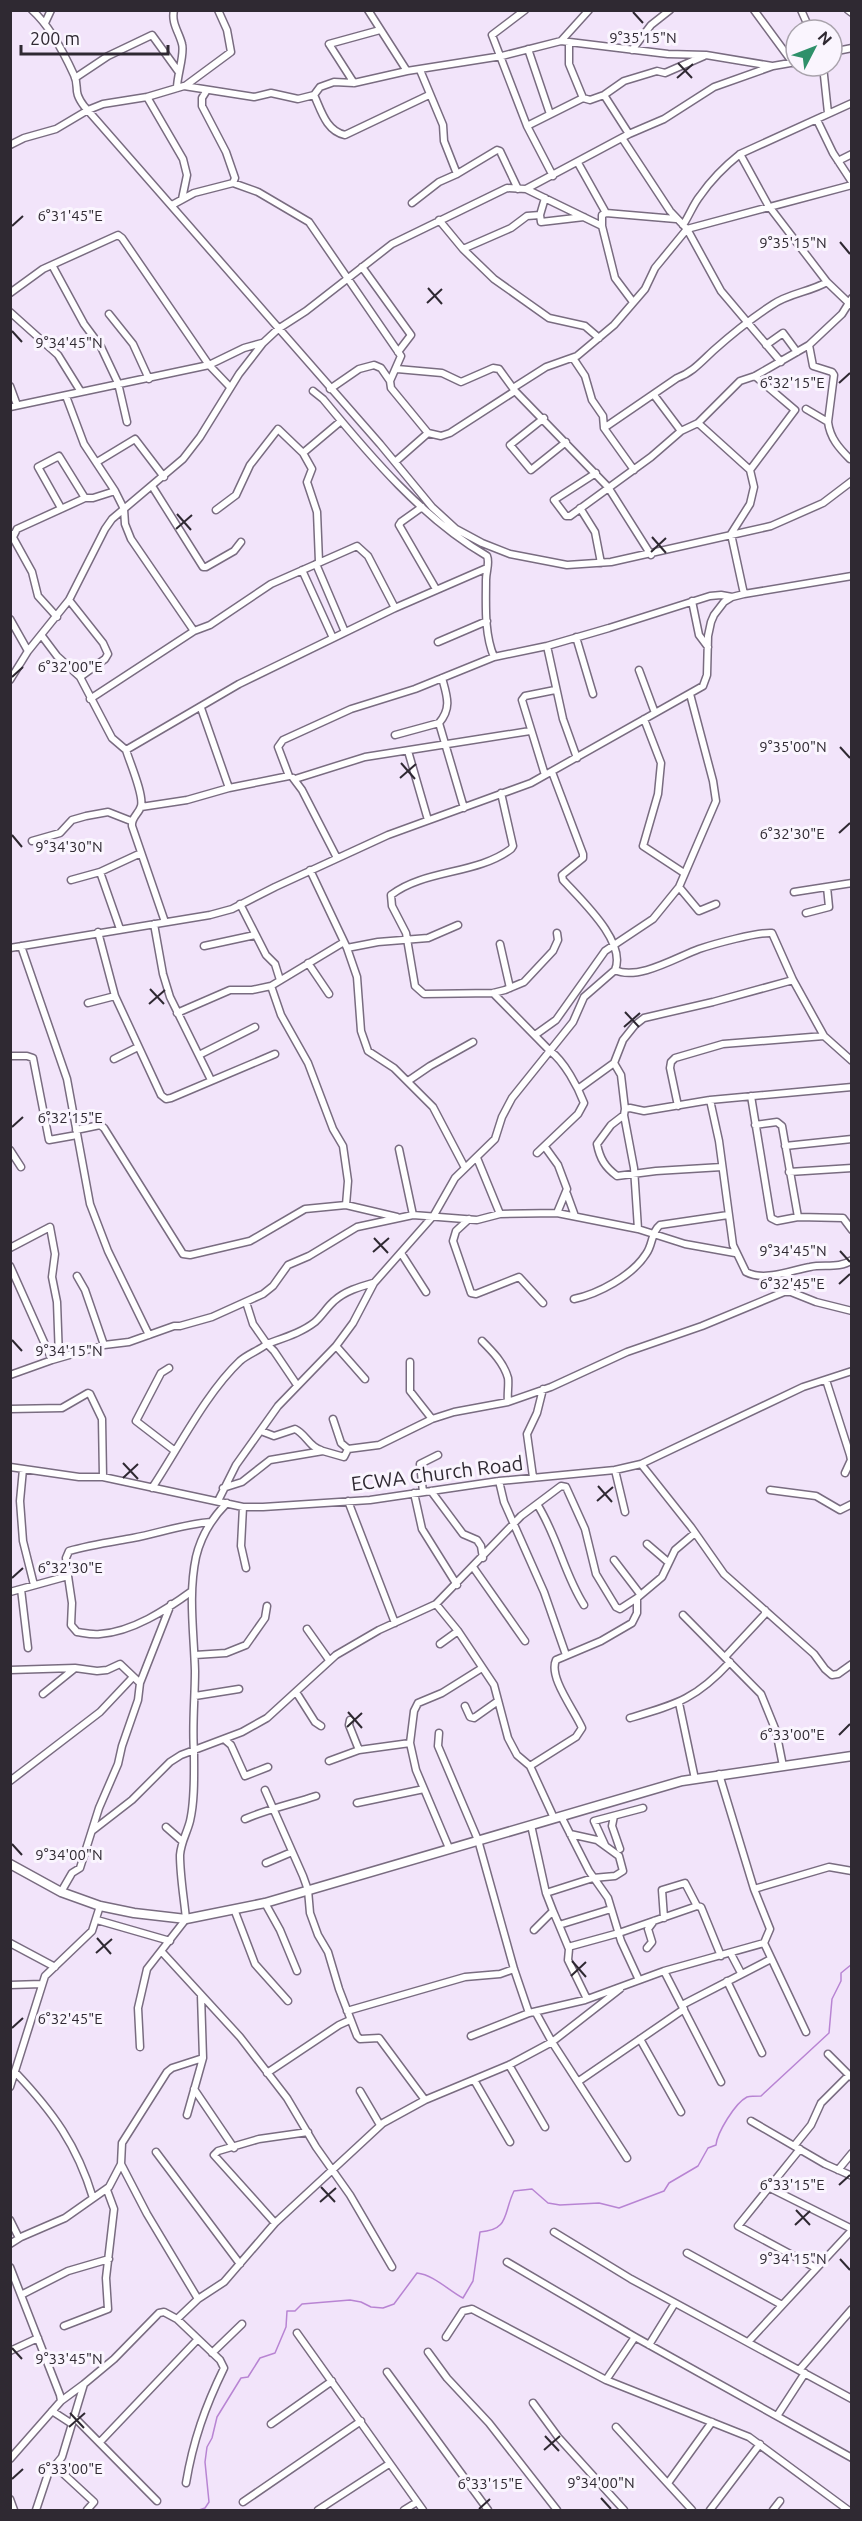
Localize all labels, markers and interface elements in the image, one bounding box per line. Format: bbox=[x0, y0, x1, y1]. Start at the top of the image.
scale bar bbox=[21, 18, 168, 56]
north arrow bbox=[784, 18, 844, 78]
text: 200 m bbox=[30, 28, 80, 48]
text: N bbox=[814, 28, 836, 48]
text: 9°35'15"N bbox=[609, 29, 677, 46]
text: 6°31'45"E bbox=[37, 207, 103, 224]
text: 9°35'15"N bbox=[759, 234, 827, 251]
text: 9°34'45"N bbox=[35, 334, 103, 351]
text: 6°32'15"E bbox=[759, 374, 825, 391]
text: 6°32'00"E bbox=[37, 658, 103, 675]
text: 9°35'00"N bbox=[759, 738, 827, 755]
text: 6°32'30"E bbox=[759, 825, 825, 842]
text: 9°34'30"N bbox=[35, 838, 103, 855]
text: 6°32'15"E bbox=[37, 1109, 103, 1126]
text: 9°34'45"N bbox=[759, 1242, 827, 1259]
text: 6°32'45"E bbox=[759, 1275, 825, 1292]
text: 9°34'15"N bbox=[35, 1342, 103, 1359]
street label: ECWA Church Road bbox=[350, 1451, 524, 1495]
text: 6°32'30"E bbox=[37, 1559, 103, 1576]
text: 6°33'00"E bbox=[759, 1726, 825, 1743]
text: 9°34'00"N bbox=[35, 1846, 103, 1863]
text: 6°32'45"E bbox=[37, 2010, 103, 2027]
text: 6°33'15"E bbox=[759, 2176, 825, 2193]
text: 9°34'15"N bbox=[759, 2250, 827, 2267]
text: 9°33'45"N bbox=[35, 2350, 103, 2367]
text: 6°33'00"E bbox=[37, 2460, 103, 2477]
text: 9°34'00"N bbox=[567, 2474, 635, 2491]
text: 6°33'15"E bbox=[457, 2475, 523, 2492]

